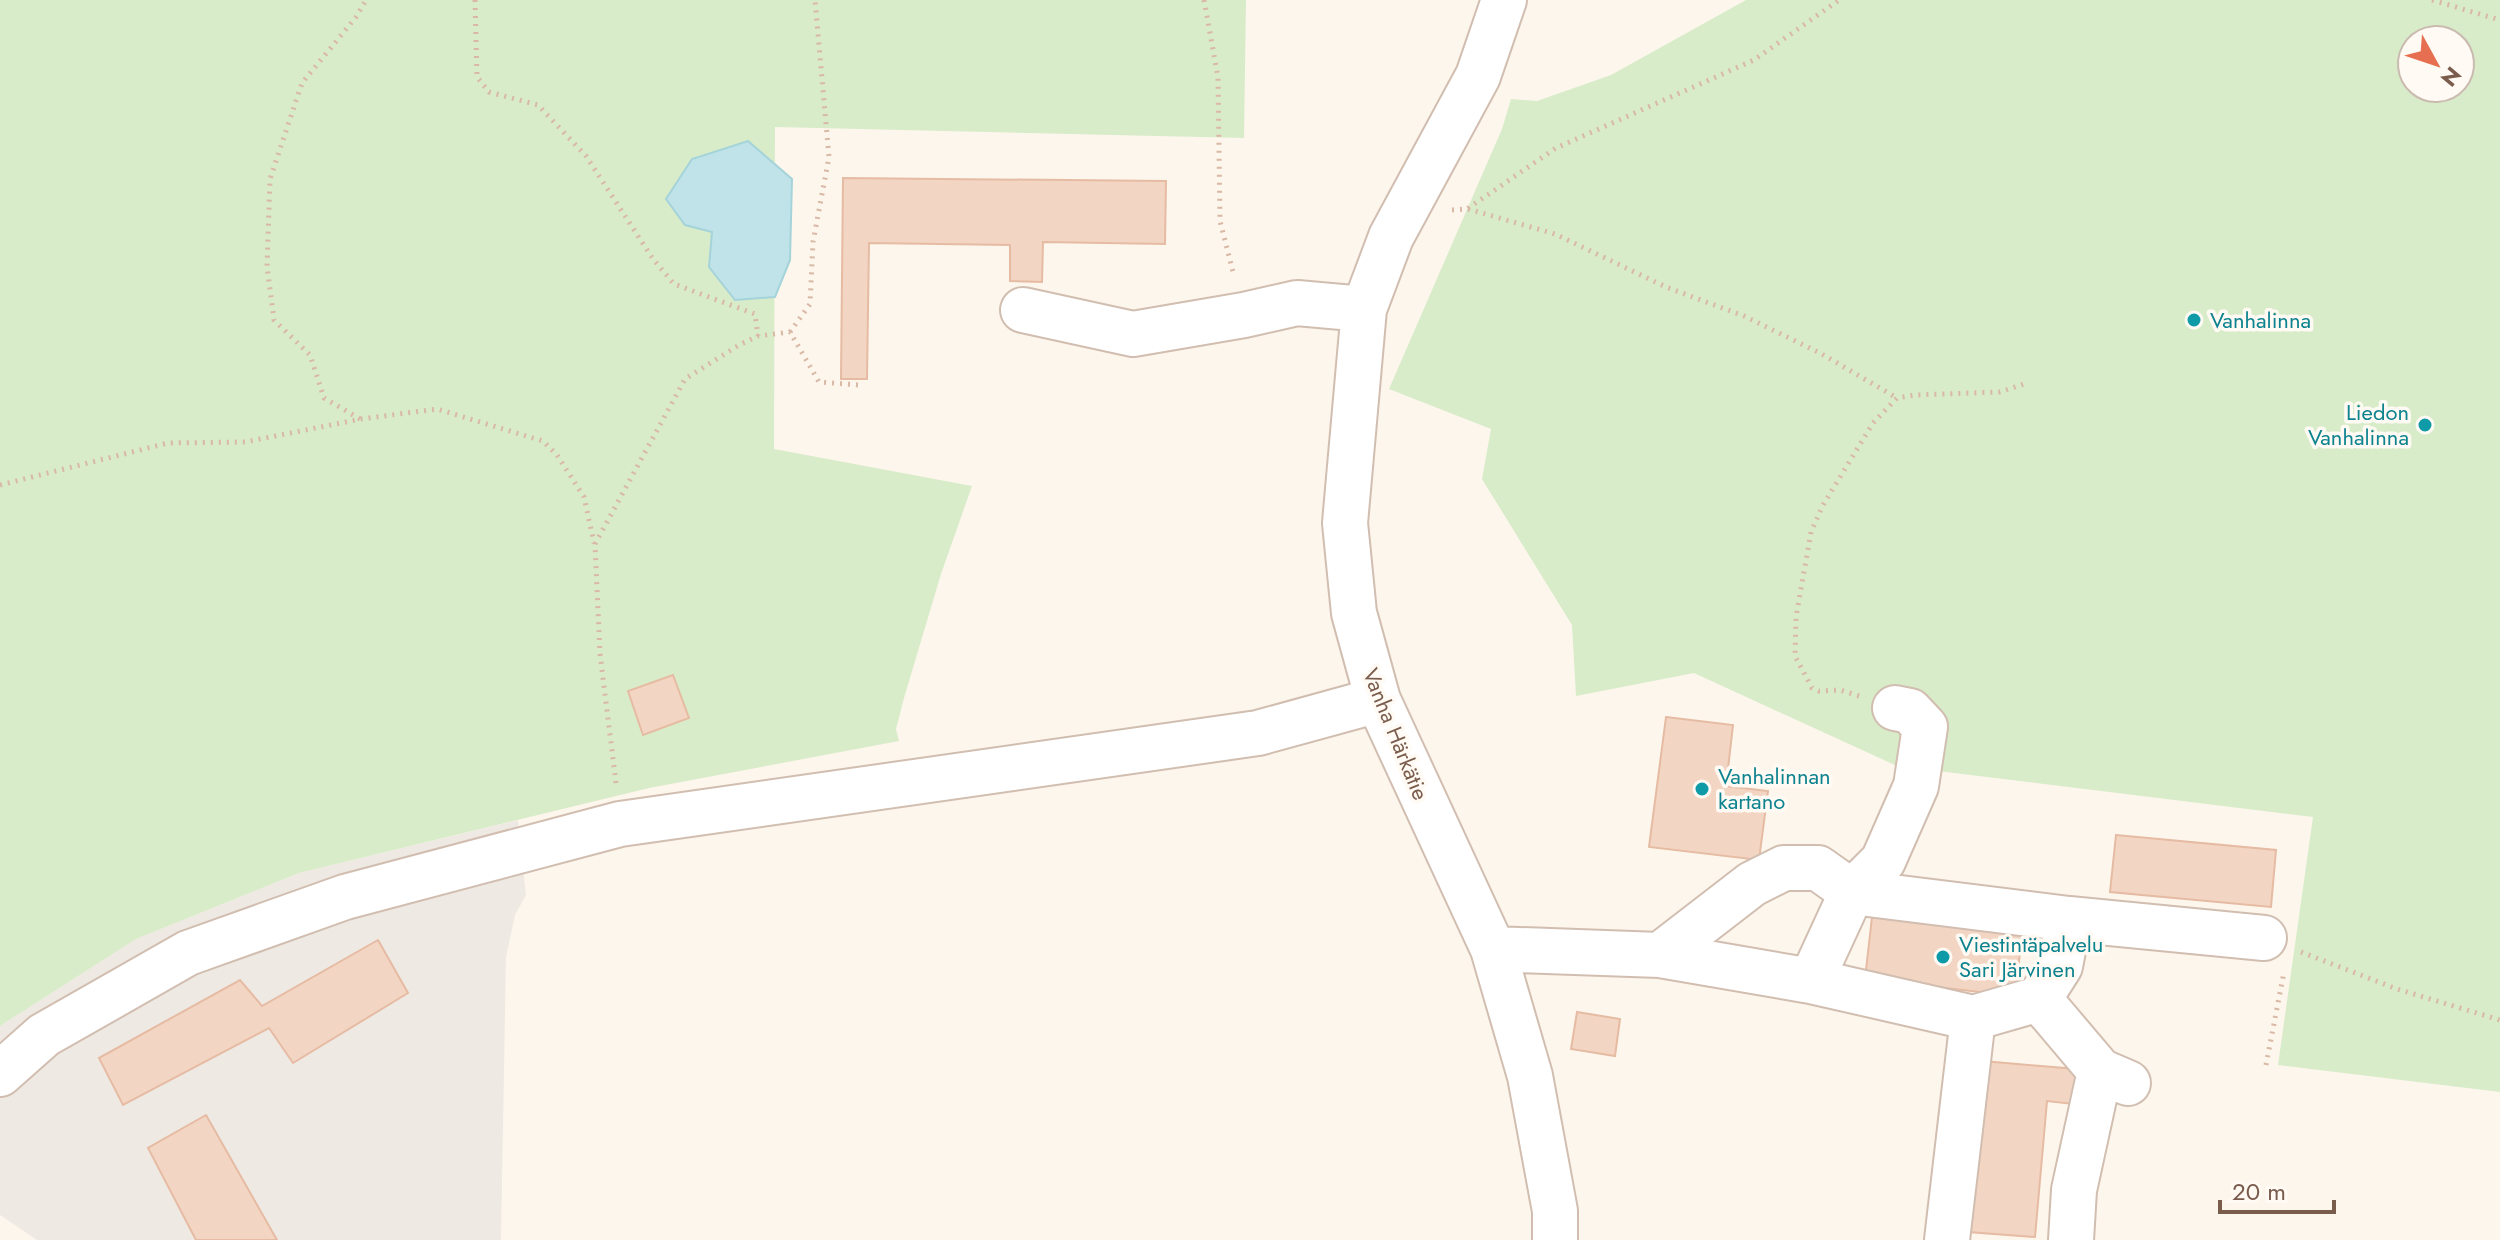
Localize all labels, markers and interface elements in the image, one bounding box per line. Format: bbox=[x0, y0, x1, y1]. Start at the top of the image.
north arrow bbox=[2396, 24, 2476, 104]
text: N bbox=[2433, 60, 2469, 94]
place label: Vanhalinna bbox=[2210, 304, 2311, 336]
marker: Vanhalinna bbox=[2185, 311, 2203, 329]
place label: Liedon Vanhalinna bbox=[2308, 396, 2409, 453]
marker: Liedon Vanhalinna bbox=[2416, 416, 2434, 434]
street label: Vanha Härkätie bbox=[1355, 663, 1437, 805]
place label: Vanhalinnan kartano bbox=[1718, 760, 1831, 817]
marker: Vanhalinnan kartano bbox=[1693, 780, 1711, 798]
place label: Viestintäpalvelu Sari Järvinen bbox=[1959, 928, 2103, 985]
marker: Viestintäpalvelu Sari Järvinen bbox=[1934, 948, 1952, 966]
scale bar bbox=[2220, 1164, 2334, 1214]
text: 20 m bbox=[2232, 1174, 2286, 1209]

